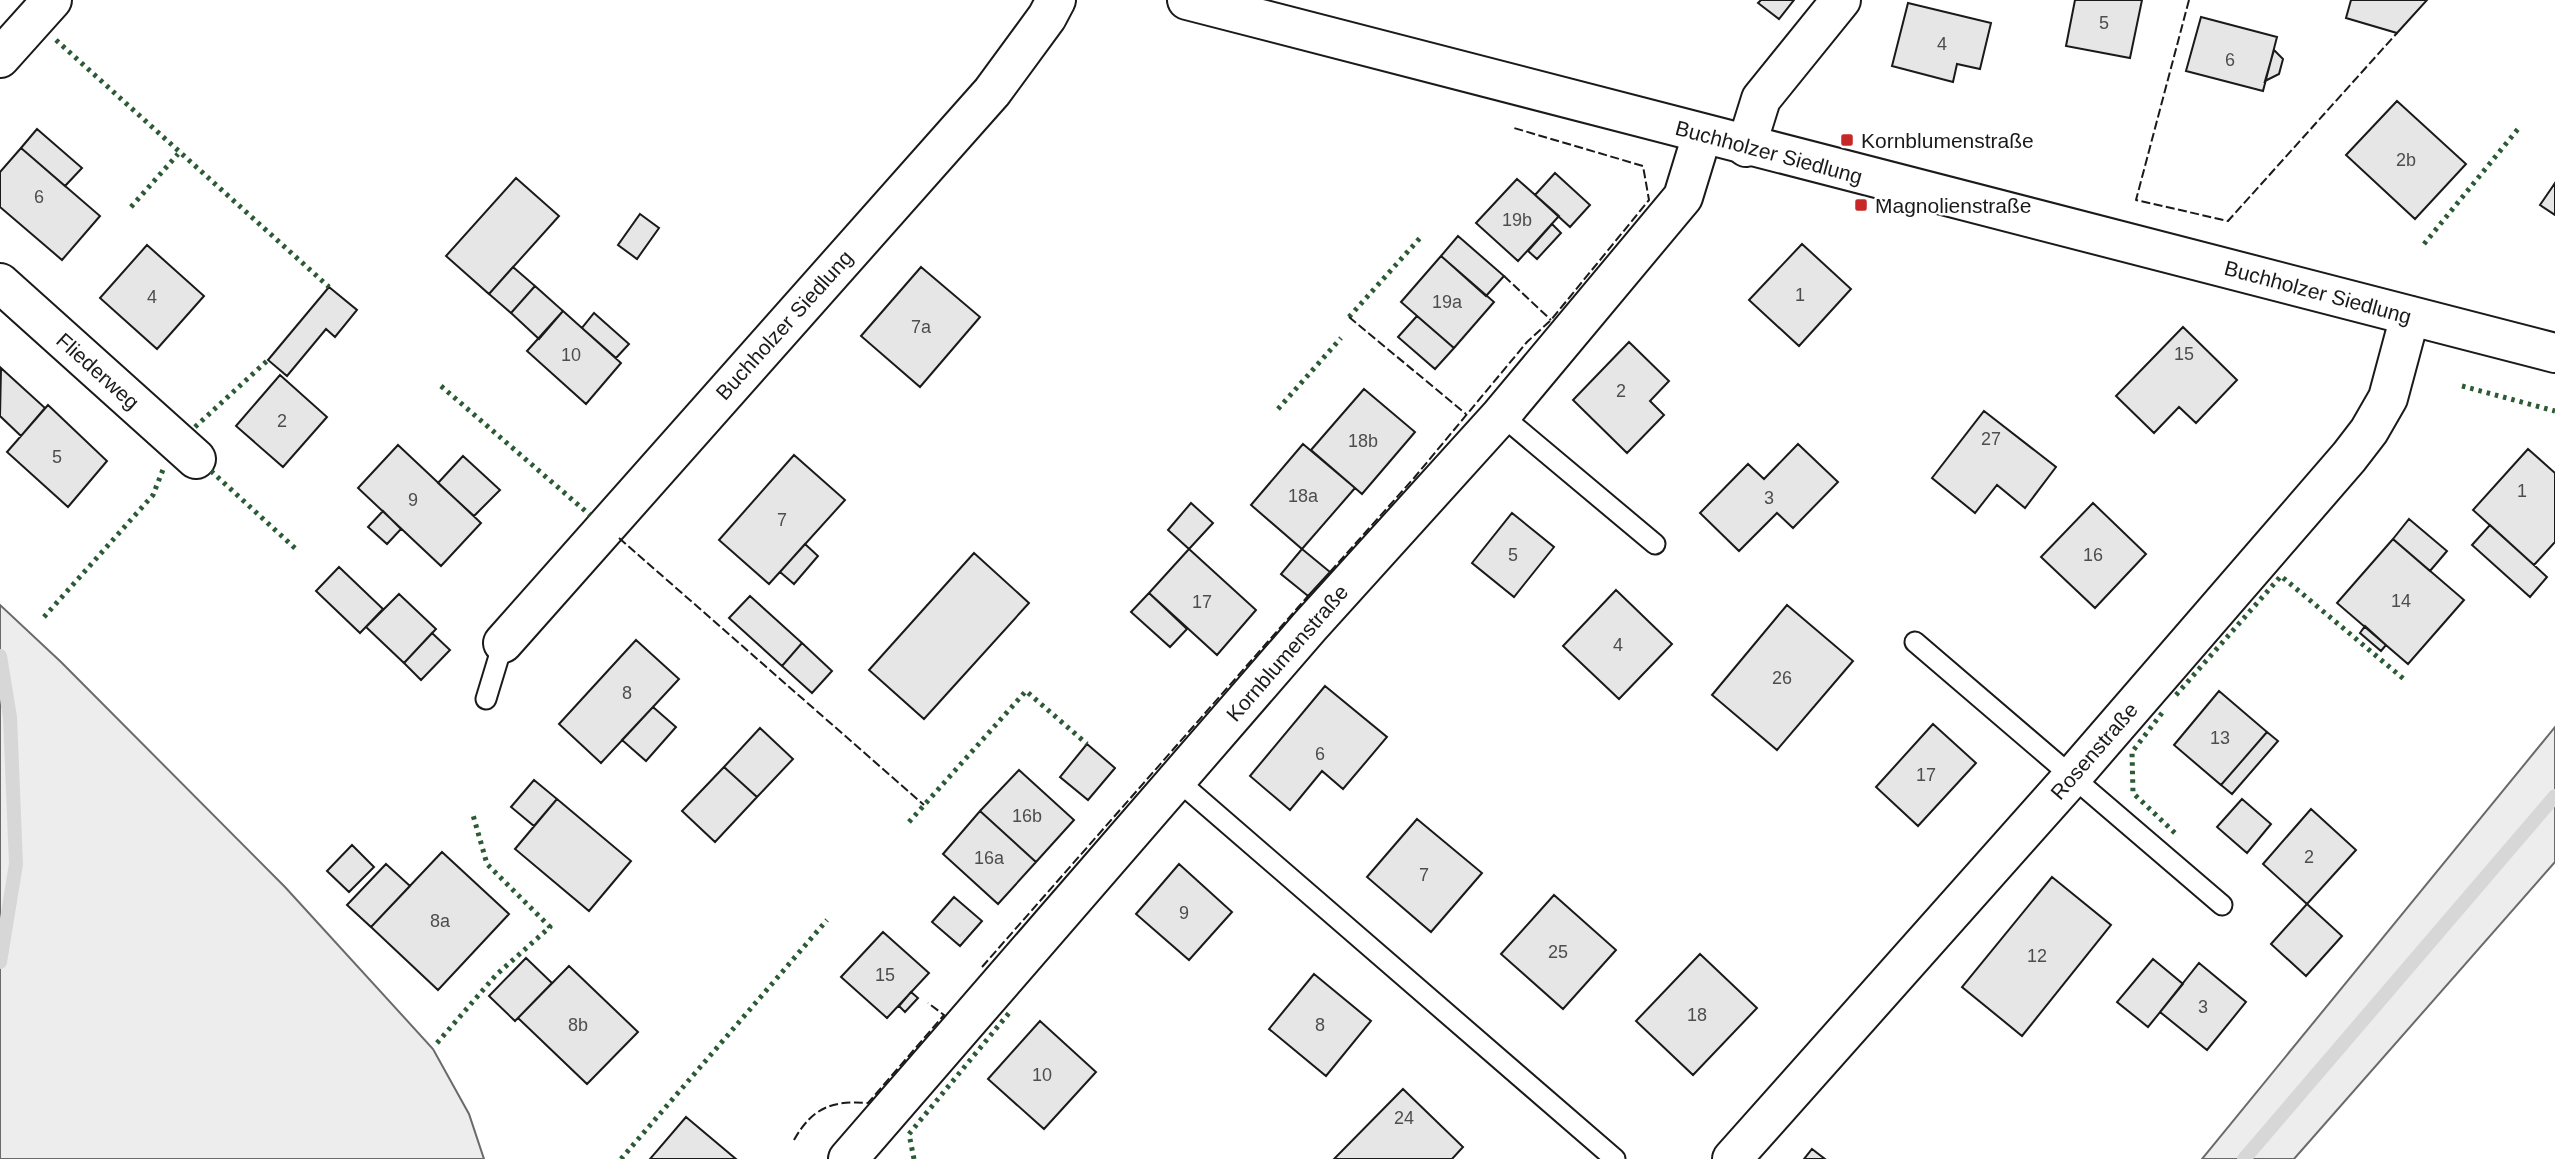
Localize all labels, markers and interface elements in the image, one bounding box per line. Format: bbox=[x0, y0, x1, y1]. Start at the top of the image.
house number: 5 bbox=[2099, 13, 2109, 33]
house number: 4 bbox=[1937, 34, 1947, 54]
house number: 6 bbox=[2225, 50, 2235, 70]
street label: Buchholzer Siedlung bbox=[1673, 116, 1865, 188]
place label: Kornblumenstraße bbox=[1861, 129, 2034, 152]
marker: Kornblumenstraße bbox=[1839, 132, 1855, 148]
house number: 2b bbox=[2396, 150, 2416, 170]
house number: 6 bbox=[34, 187, 44, 207]
place label: Magnolienstraße bbox=[1875, 194, 2031, 217]
marker: Magnolienstraße bbox=[1853, 197, 1869, 213]
house number: 19b bbox=[1502, 210, 1532, 230]
street label: Buchholzer Siedlung bbox=[711, 246, 857, 404]
street label: Buchholzer Siedlung bbox=[2222, 256, 2414, 328]
house number: 1 bbox=[1795, 285, 1805, 305]
house number: 4 bbox=[147, 287, 157, 307]
house number: 19a bbox=[1432, 292, 1463, 312]
house number: 7a bbox=[911, 317, 932, 337]
street label: Fliederweg bbox=[52, 328, 144, 414]
house number: 15 bbox=[2174, 344, 2194, 364]
house number: 10 bbox=[561, 345, 581, 365]
house number: 2 bbox=[1616, 381, 1626, 401]
house number: 2 bbox=[277, 411, 287, 431]
house number: 27 bbox=[1981, 429, 2001, 449]
house number: 18b bbox=[1348, 431, 1378, 451]
house number: 5 bbox=[52, 447, 62, 467]
house number: 1 bbox=[2517, 481, 2527, 501]
house number: 18a bbox=[1288, 486, 1319, 506]
house number: 3 bbox=[1764, 488, 1774, 508]
house number: 9 bbox=[408, 490, 418, 510]
house number: 7 bbox=[777, 510, 787, 530]
house number: 5 bbox=[1508, 545, 1518, 565]
house number: 16 bbox=[2083, 545, 2103, 565]
street label: Kornblumenstraße bbox=[1222, 580, 1352, 726]
house number: 14 bbox=[2391, 591, 2411, 611]
house number: 17 bbox=[1192, 592, 1212, 612]
house number: 4 bbox=[1613, 635, 1623, 655]
house number: 26 bbox=[1772, 668, 1792, 688]
house number: 8 bbox=[622, 683, 632, 703]
street label: Rosenstraße bbox=[2046, 698, 2142, 804]
house number: 13 bbox=[2210, 728, 2230, 748]
house number: 6 bbox=[1315, 744, 1325, 764]
house number: 17 bbox=[1916, 765, 1936, 785]
house number: 16b bbox=[1012, 806, 1042, 826]
house number: 2 bbox=[2304, 847, 2314, 867]
house number: 16a bbox=[974, 848, 1005, 868]
house number: 7 bbox=[1419, 865, 1429, 885]
house number: 9 bbox=[1179, 903, 1189, 923]
house number: 8a bbox=[430, 911, 451, 931]
house number: 25 bbox=[1548, 942, 1568, 962]
house number: 12 bbox=[2027, 946, 2047, 966]
house number: 15 bbox=[875, 965, 895, 985]
house number: 3 bbox=[2198, 997, 2208, 1017]
house number: 18 bbox=[1687, 1005, 1707, 1025]
house number: 8b bbox=[568, 1015, 588, 1035]
house number: 8 bbox=[1315, 1015, 1325, 1035]
house number: 10 bbox=[1032, 1065, 1052, 1085]
house number: 24 bbox=[1394, 1108, 1414, 1128]

